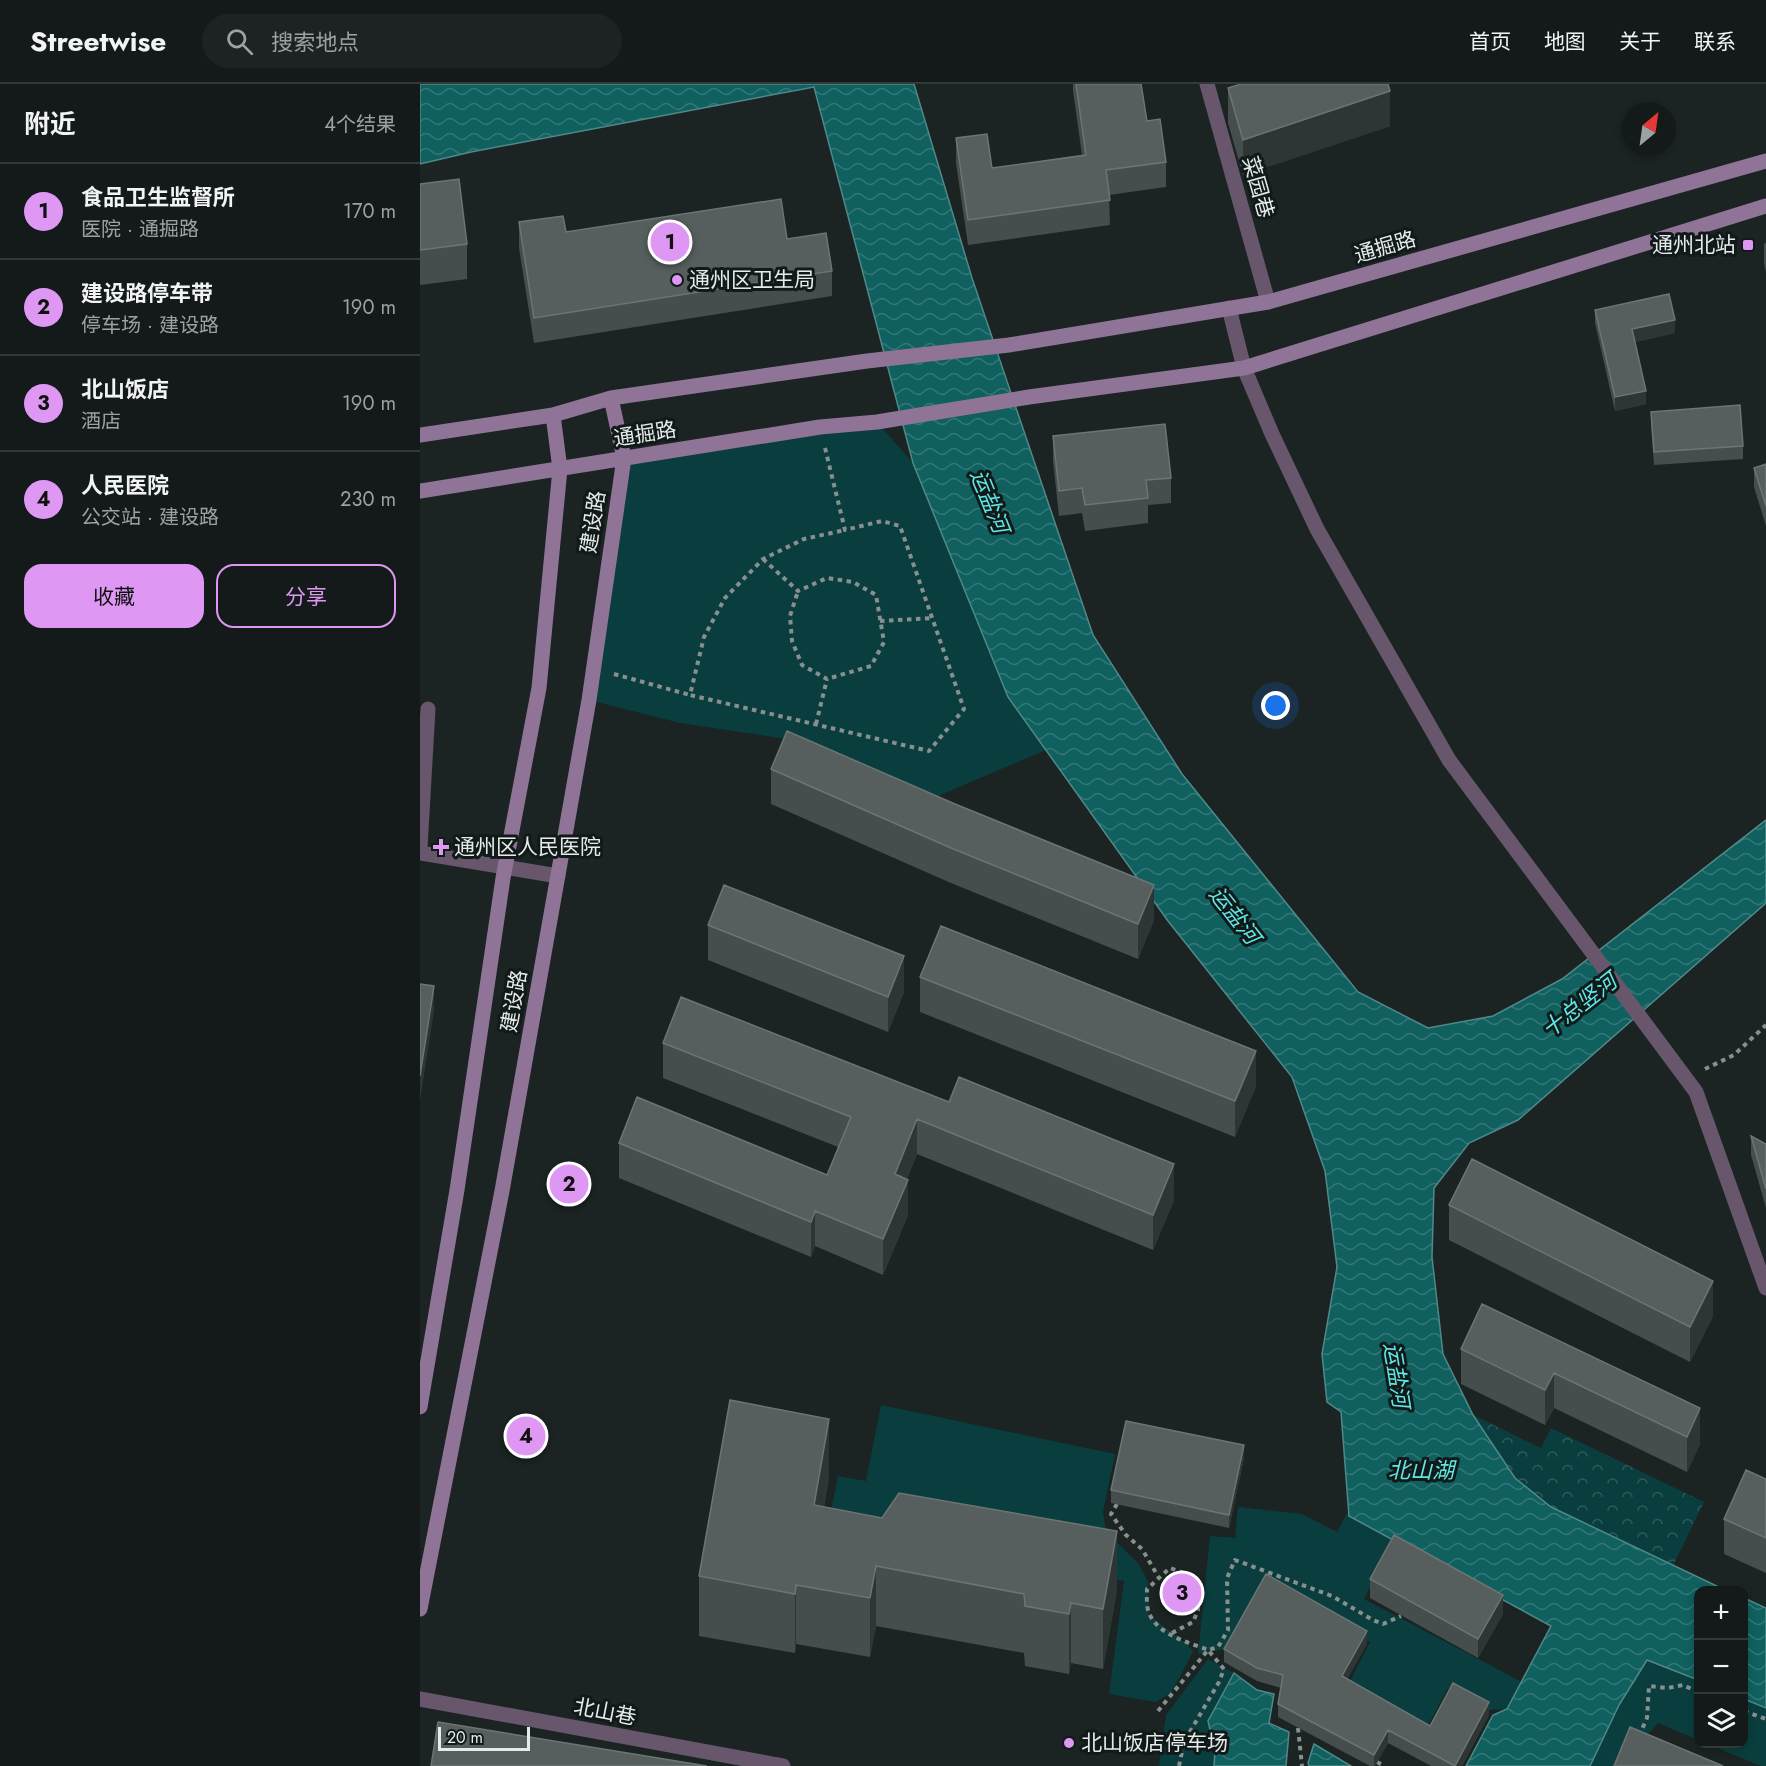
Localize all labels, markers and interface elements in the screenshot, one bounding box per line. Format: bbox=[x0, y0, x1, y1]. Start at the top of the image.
search box bbox=[202, 14, 622, 68]
text: Streetwise bbox=[30, 21, 166, 62]
icon: search bbox=[223, 25, 256, 58]
text: 搜索地点 bbox=[271, 26, 359, 58]
text: 首页 bbox=[1469, 27, 1511, 57]
text: 地图 bbox=[1544, 27, 1586, 57]
text: 关于 bbox=[1619, 27, 1661, 57]
text: 联系 bbox=[1694, 27, 1736, 57]
north arrow bbox=[1622, 102, 1676, 156]
text: 附近 bbox=[24, 105, 76, 143]
text: 4个结果 bbox=[324, 110, 396, 139]
street label: 菜园巷 bbox=[1235, 153, 1281, 221]
text: 食品卫生监督所 bbox=[81, 181, 235, 213]
text: 1 bbox=[38, 197, 49, 226]
text: 170 m bbox=[343, 197, 396, 226]
text: 医院 · 通掘路 bbox=[81, 215, 199, 244]
pin: 1 bbox=[650, 220, 690, 264]
street label: 通掘路 bbox=[1351, 224, 1419, 270]
place label: 通州北站 bbox=[1652, 230, 1736, 260]
marker: 通州北站 bbox=[1741, 238, 1755, 252]
place label: 通州区卫生局 bbox=[689, 265, 815, 295]
marker: 通州区卫生局 bbox=[670, 273, 684, 287]
text: 建设路停车带 bbox=[81, 277, 213, 309]
text: 2 bbox=[37, 293, 50, 322]
text: 190 m bbox=[342, 293, 396, 322]
text: 停车场 · 建设路 bbox=[81, 311, 219, 340]
text: 北山饭店 bbox=[81, 373, 169, 405]
text: 3 bbox=[37, 389, 50, 418]
text: 190 m bbox=[342, 389, 396, 418]
text: 酒店 bbox=[81, 407, 121, 436]
street label: 通掘路 bbox=[612, 414, 678, 454]
water label: 运盐河 bbox=[963, 464, 1019, 541]
text: 人民医院 bbox=[81, 469, 169, 501]
text: 4 bbox=[37, 485, 50, 514]
text: 230 m bbox=[340, 485, 396, 514]
street label: 建设路 bbox=[573, 489, 613, 555]
text: 公交站 · 建设路 bbox=[81, 503, 219, 532]
button: 收藏 bbox=[24, 564, 204, 628]
button: 分享 bbox=[216, 564, 396, 628]
your location bbox=[1261, 691, 1290, 720]
place label: 通州区人民医院 bbox=[454, 832, 601, 862]
marker: 通州区人民医院 bbox=[432, 838, 450, 856]
water label: 运盐河 bbox=[1202, 879, 1270, 954]
water label: 十总竖河 bbox=[1534, 963, 1627, 1045]
street label: 建设路 bbox=[494, 967, 534, 1035]
pin: 2 bbox=[550, 1162, 588, 1206]
water label: 运盐河 bbox=[1376, 1340, 1419, 1414]
pin: 4 bbox=[506, 1414, 546, 1458]
water label: 北山湖 bbox=[1388, 1454, 1457, 1486]
pin: 3 bbox=[1162, 1570, 1202, 1616]
map controls bbox=[1694, 1586, 1748, 1748]
button: + bbox=[1694, 1586, 1748, 1640]
button: − bbox=[1694, 1640, 1748, 1694]
street label: 北山巷 bbox=[571, 1691, 639, 1733]
button: layers bbox=[1694, 1694, 1748, 1748]
scale bar bbox=[438, 1724, 530, 1752]
text: 20 m bbox=[447, 1726, 483, 1749]
place label: 北山饭店停车场 bbox=[1081, 1728, 1228, 1758]
marker: 北山饭店停车场 bbox=[1062, 1736, 1076, 1750]

